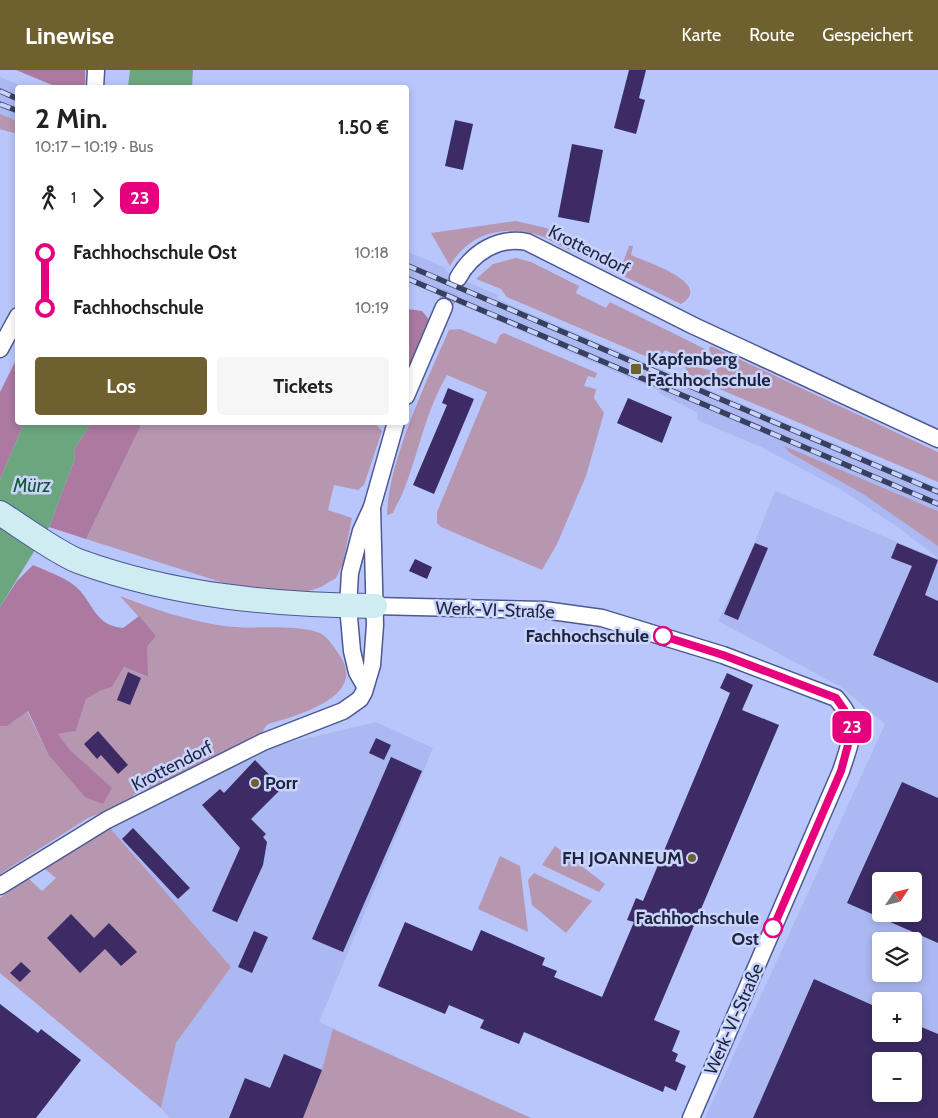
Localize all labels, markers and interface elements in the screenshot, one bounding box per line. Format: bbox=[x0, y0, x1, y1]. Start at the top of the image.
text: Linewise bbox=[25, 21, 114, 50]
text: Karte bbox=[682, 24, 721, 46]
text: Route bbox=[749, 24, 794, 46]
text: Gespeichert bbox=[822, 24, 913, 46]
text: 2 Min. bbox=[35, 101, 108, 135]
text: 1.50 € bbox=[338, 116, 389, 139]
text: 10:17 – 10:19 · Bus bbox=[35, 137, 153, 156]
icon: walk bbox=[35, 184, 63, 212]
icon: forward bbox=[84, 184, 112, 212]
text: 23 bbox=[130, 187, 149, 209]
text: 1 bbox=[71, 188, 76, 207]
street label: Krottendorf bbox=[545, 220, 633, 280]
text: Fachhochschule Ost bbox=[73, 241, 237, 264]
text: 10:18 bbox=[354, 243, 389, 262]
text: Fachhochschule bbox=[73, 296, 203, 319]
text: 10:19 bbox=[355, 298, 389, 317]
place label: Kapfenberg Fachhochschule bbox=[647, 348, 771, 391]
button: Los bbox=[35, 357, 207, 415]
button: Tickets bbox=[217, 357, 389, 415]
marker: Kapfenberg Fachhochschule bbox=[629, 362, 643, 376]
water label: Mürz bbox=[12, 474, 52, 497]
street label: Werk-VI-Straße bbox=[435, 597, 555, 623]
place label: Fachhochschule bbox=[525, 625, 649, 647]
marker: Fachhochschule bbox=[653, 626, 673, 646]
line badge: 23 bbox=[830, 711, 874, 743]
text: 23 bbox=[842, 716, 862, 738]
street label: Krottendorf bbox=[128, 736, 216, 796]
place label: Porr bbox=[265, 772, 298, 794]
marker: Porr bbox=[249, 777, 261, 789]
place label: FH JOANNEUM bbox=[562, 847, 682, 869]
marker: FH JOANNEUM bbox=[686, 852, 698, 864]
north arrow bbox=[872, 872, 922, 922]
map controls bbox=[872, 872, 922, 1102]
place label: Fachhochschule Ost bbox=[635, 907, 759, 950]
marker: Fachhochschule Ost bbox=[763, 918, 783, 938]
button: layers bbox=[872, 932, 922, 982]
street label: Werk-VI-Straße bbox=[700, 960, 768, 1078]
button: + bbox=[872, 992, 922, 1042]
button: − bbox=[872, 1052, 922, 1102]

